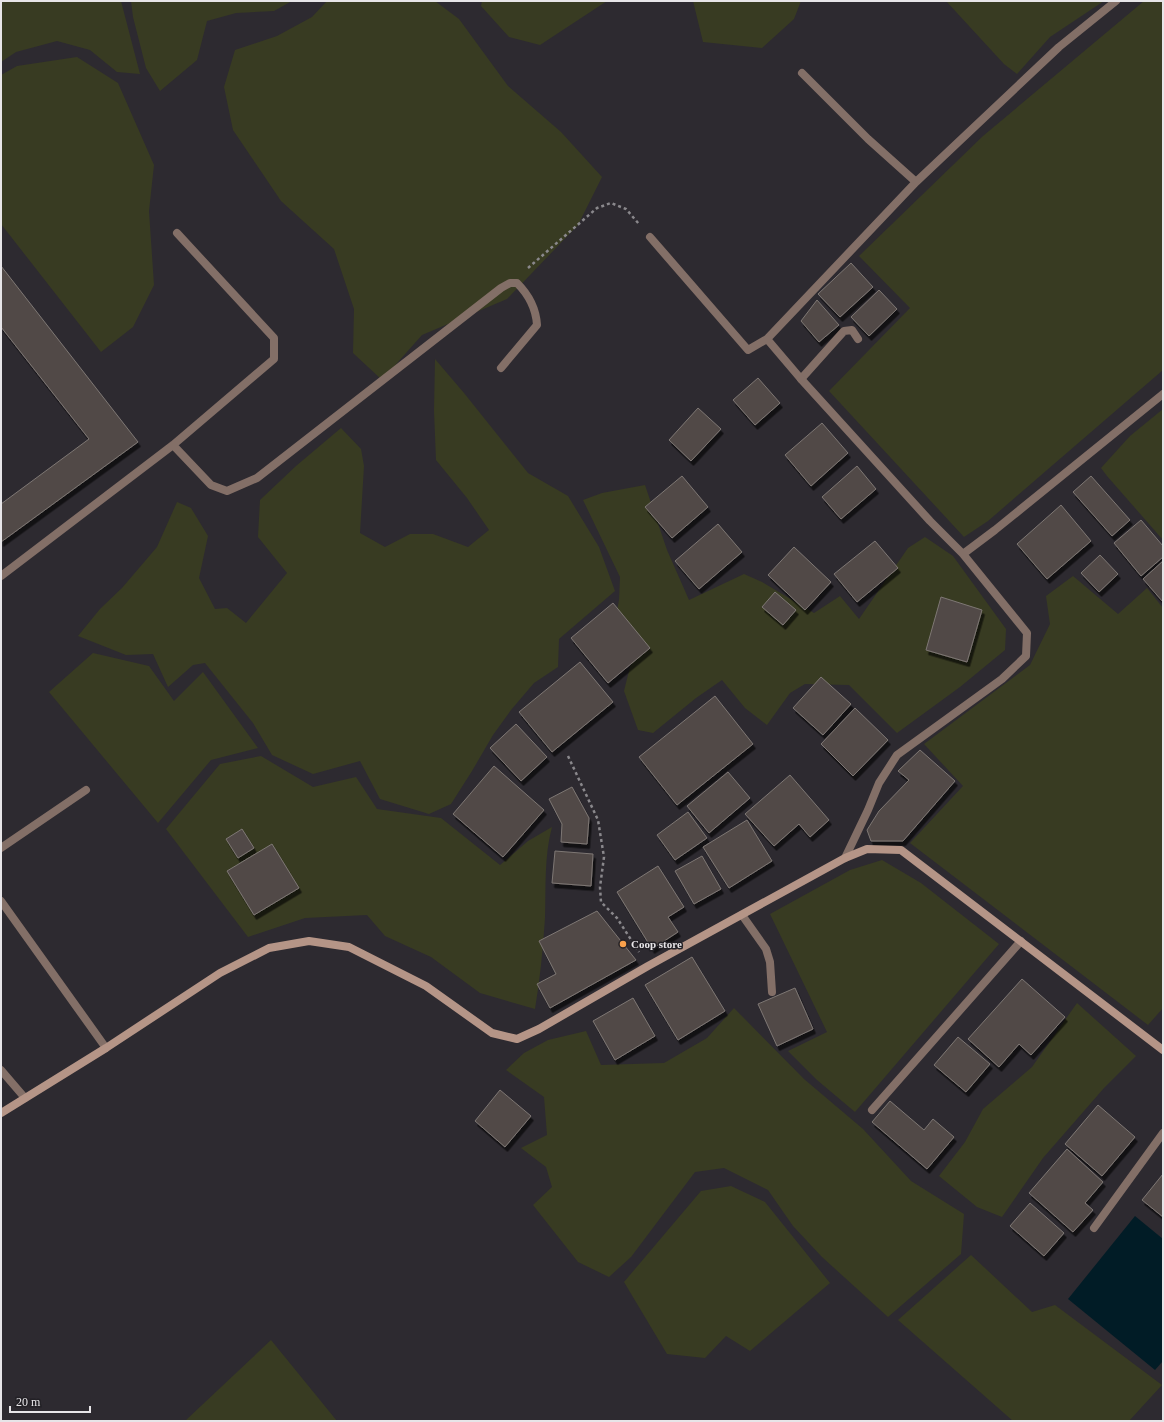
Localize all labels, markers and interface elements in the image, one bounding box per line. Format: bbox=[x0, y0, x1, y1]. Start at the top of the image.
place label: Coop store bbox=[631, 938, 682, 950]
marker: Coop store bbox=[618, 939, 628, 949]
scale bar bbox=[10, 1388, 90, 1414]
text: 20 m bbox=[16, 1395, 41, 1409]

